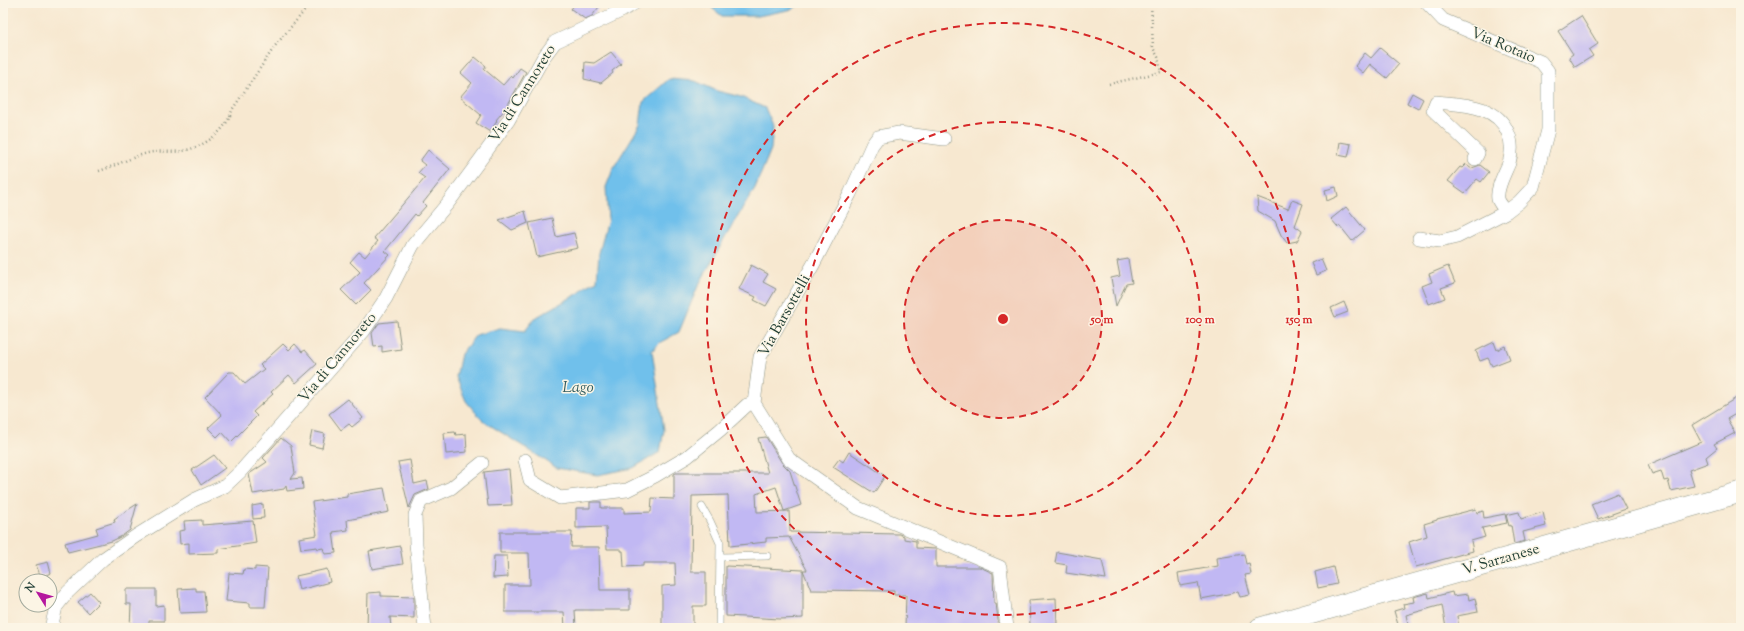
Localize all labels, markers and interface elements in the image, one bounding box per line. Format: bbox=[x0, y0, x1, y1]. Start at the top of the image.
street label: Via Rotaio bbox=[1467, 23, 1539, 69]
street label: Via di Cannoreto bbox=[484, 41, 562, 147]
street label: Via Barsottelli bbox=[754, 271, 816, 361]
street label: Via di Cannoreto bbox=[294, 308, 382, 408]
text: 50 m bbox=[1090, 311, 1114, 329]
text: 100 m bbox=[1184, 311, 1215, 329]
text: 150 m bbox=[1284, 311, 1313, 329]
centre of rings bbox=[996, 312, 1010, 326]
water label: Lago bbox=[562, 377, 594, 400]
street label: V. Sarzanese bbox=[1460, 539, 1542, 581]
north arrow bbox=[18, 573, 58, 613]
text: N bbox=[21, 579, 40, 597]

